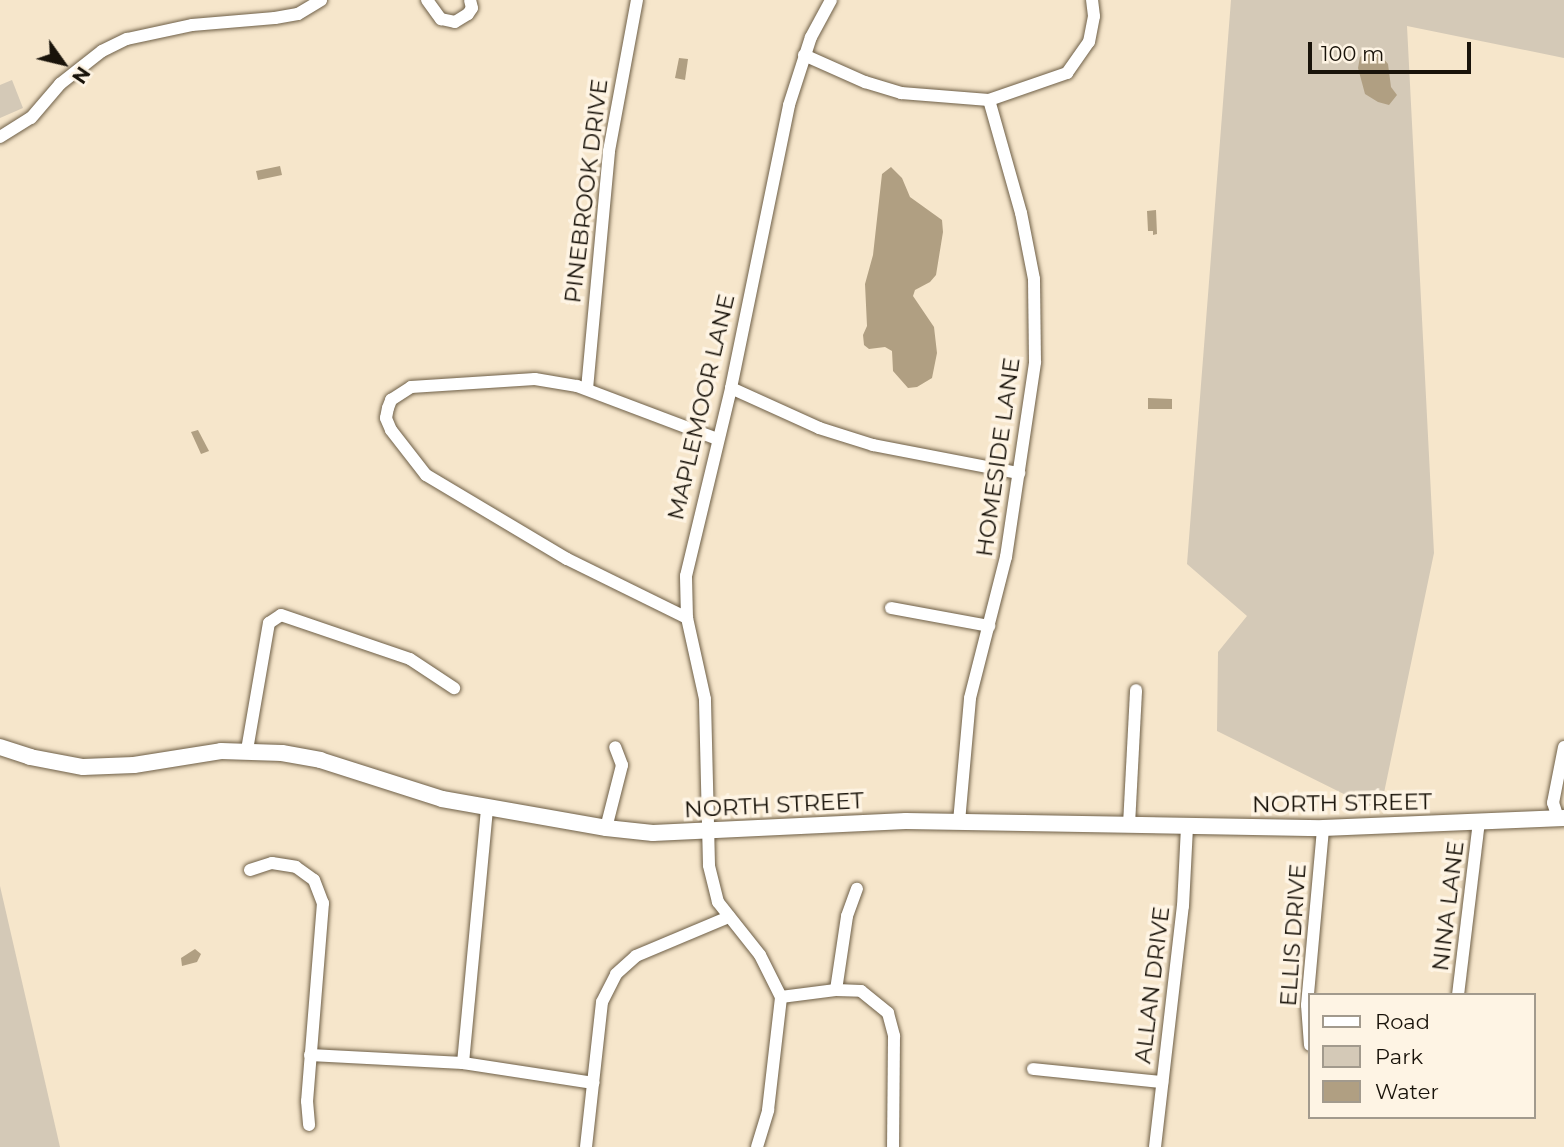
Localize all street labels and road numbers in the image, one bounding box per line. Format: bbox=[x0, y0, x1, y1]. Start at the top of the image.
street label: PINEBROOK DRIVE bbox=[559, 77, 613, 305]
street label: MAPLEMOOR LANE bbox=[662, 291, 740, 523]
street label: HOMESIDE LANE bbox=[970, 356, 1026, 558]
street label: NORTH STREET bbox=[683, 787, 865, 823]
street label: NORTH STREET bbox=[1252, 788, 1432, 818]
street label: NINA LANE bbox=[1426, 839, 1470, 973]
street label: ELLIS DRIVE bbox=[1274, 863, 1312, 1007]
street label: ALLAN DRIVE bbox=[1129, 905, 1175, 1065]

